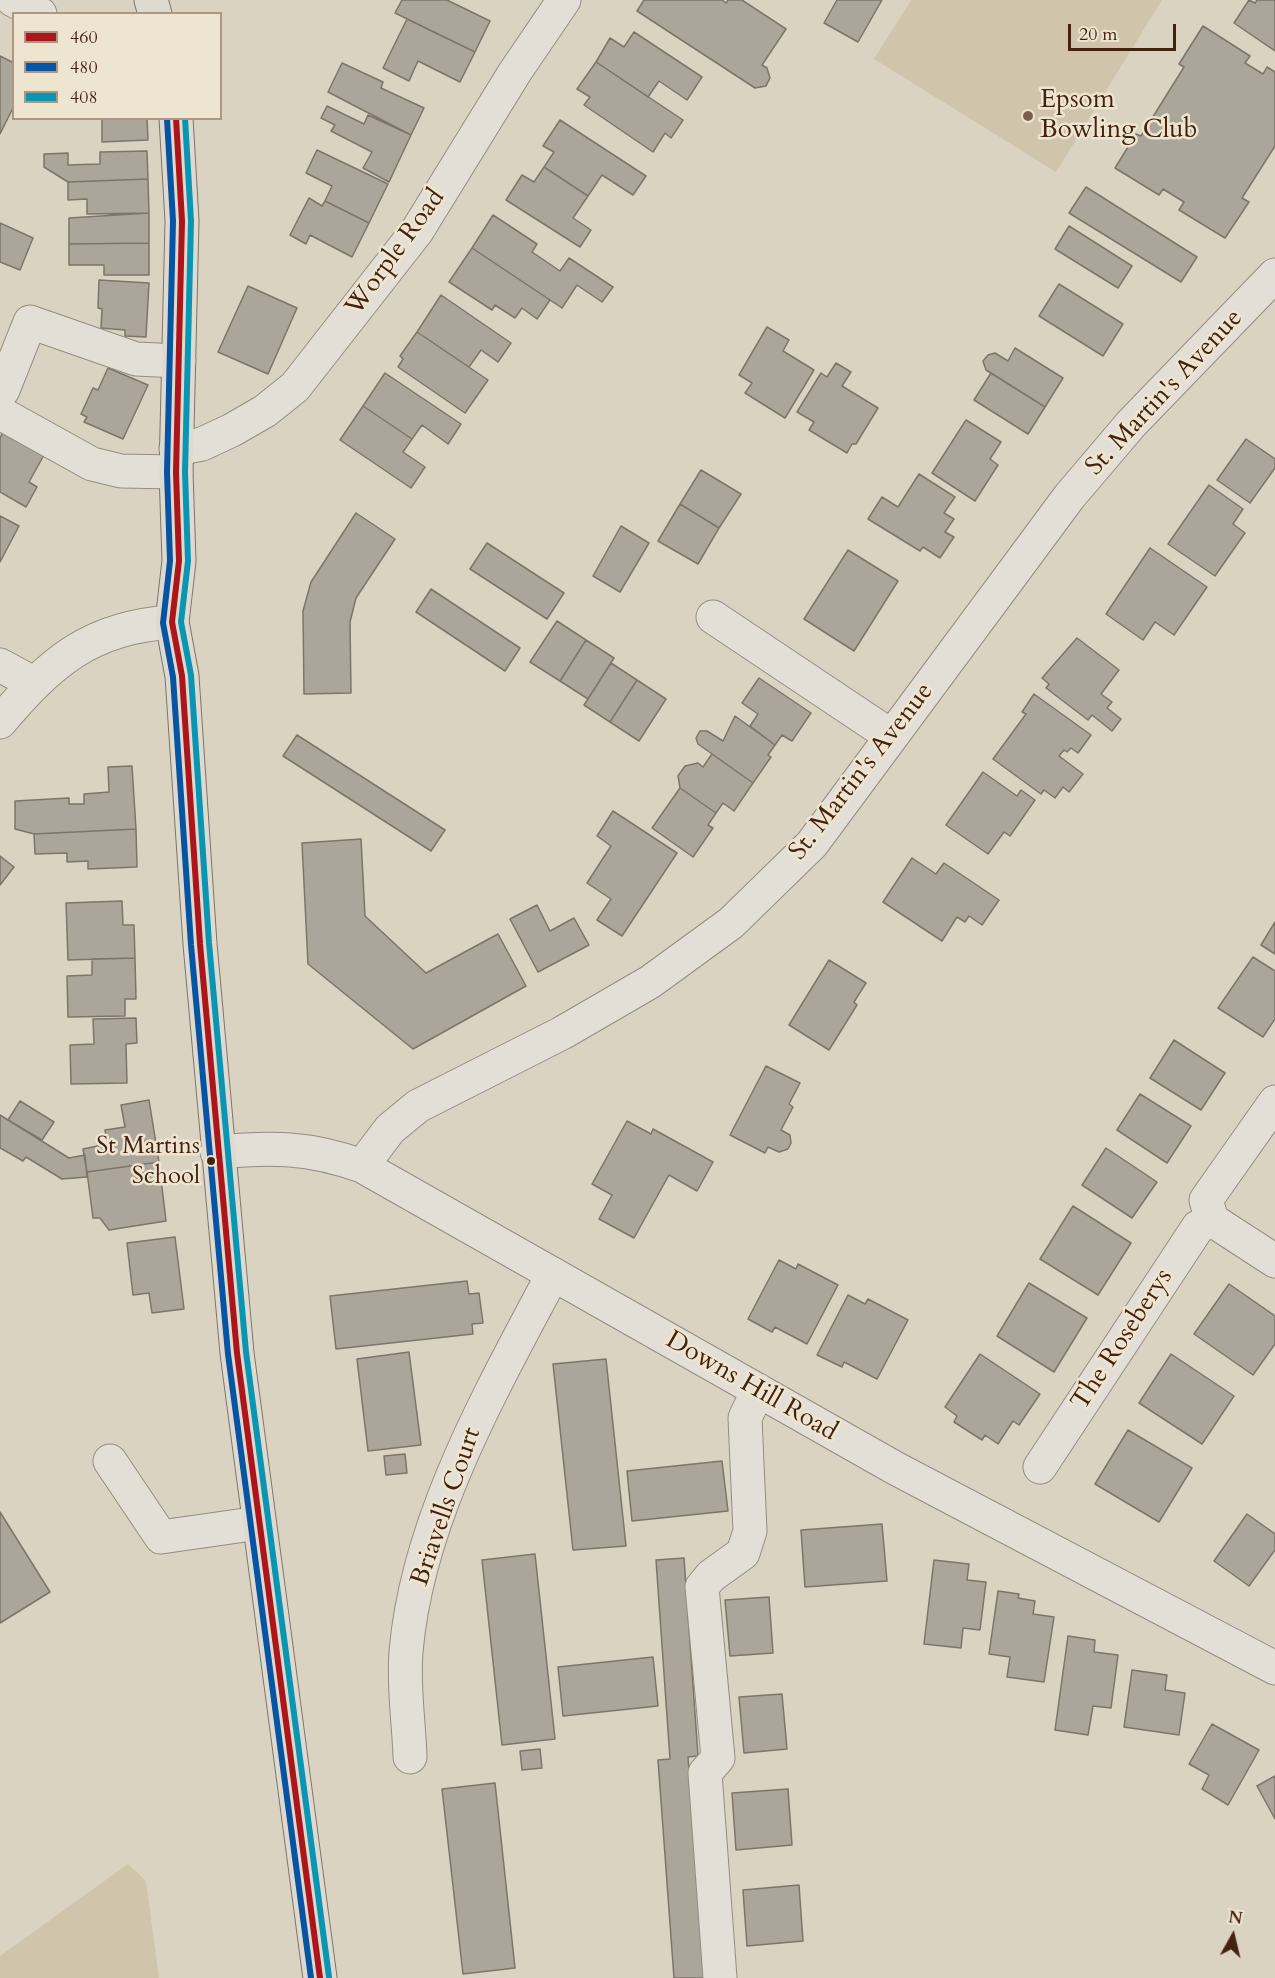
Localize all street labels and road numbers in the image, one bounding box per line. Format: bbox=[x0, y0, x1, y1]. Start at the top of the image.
street label: Worple Road bbox=[340, 184, 452, 322]
street label: St. Martin's Avenue bbox=[1080, 303, 1250, 483]
street label: St. Martin's Avenue bbox=[783, 677, 941, 867]
street label: The Roseberys bbox=[1066, 1263, 1180, 1417]
street label: Downs Hill Road bbox=[660, 1325, 842, 1449]
street label: Briavells Court bbox=[405, 1424, 489, 1590]

